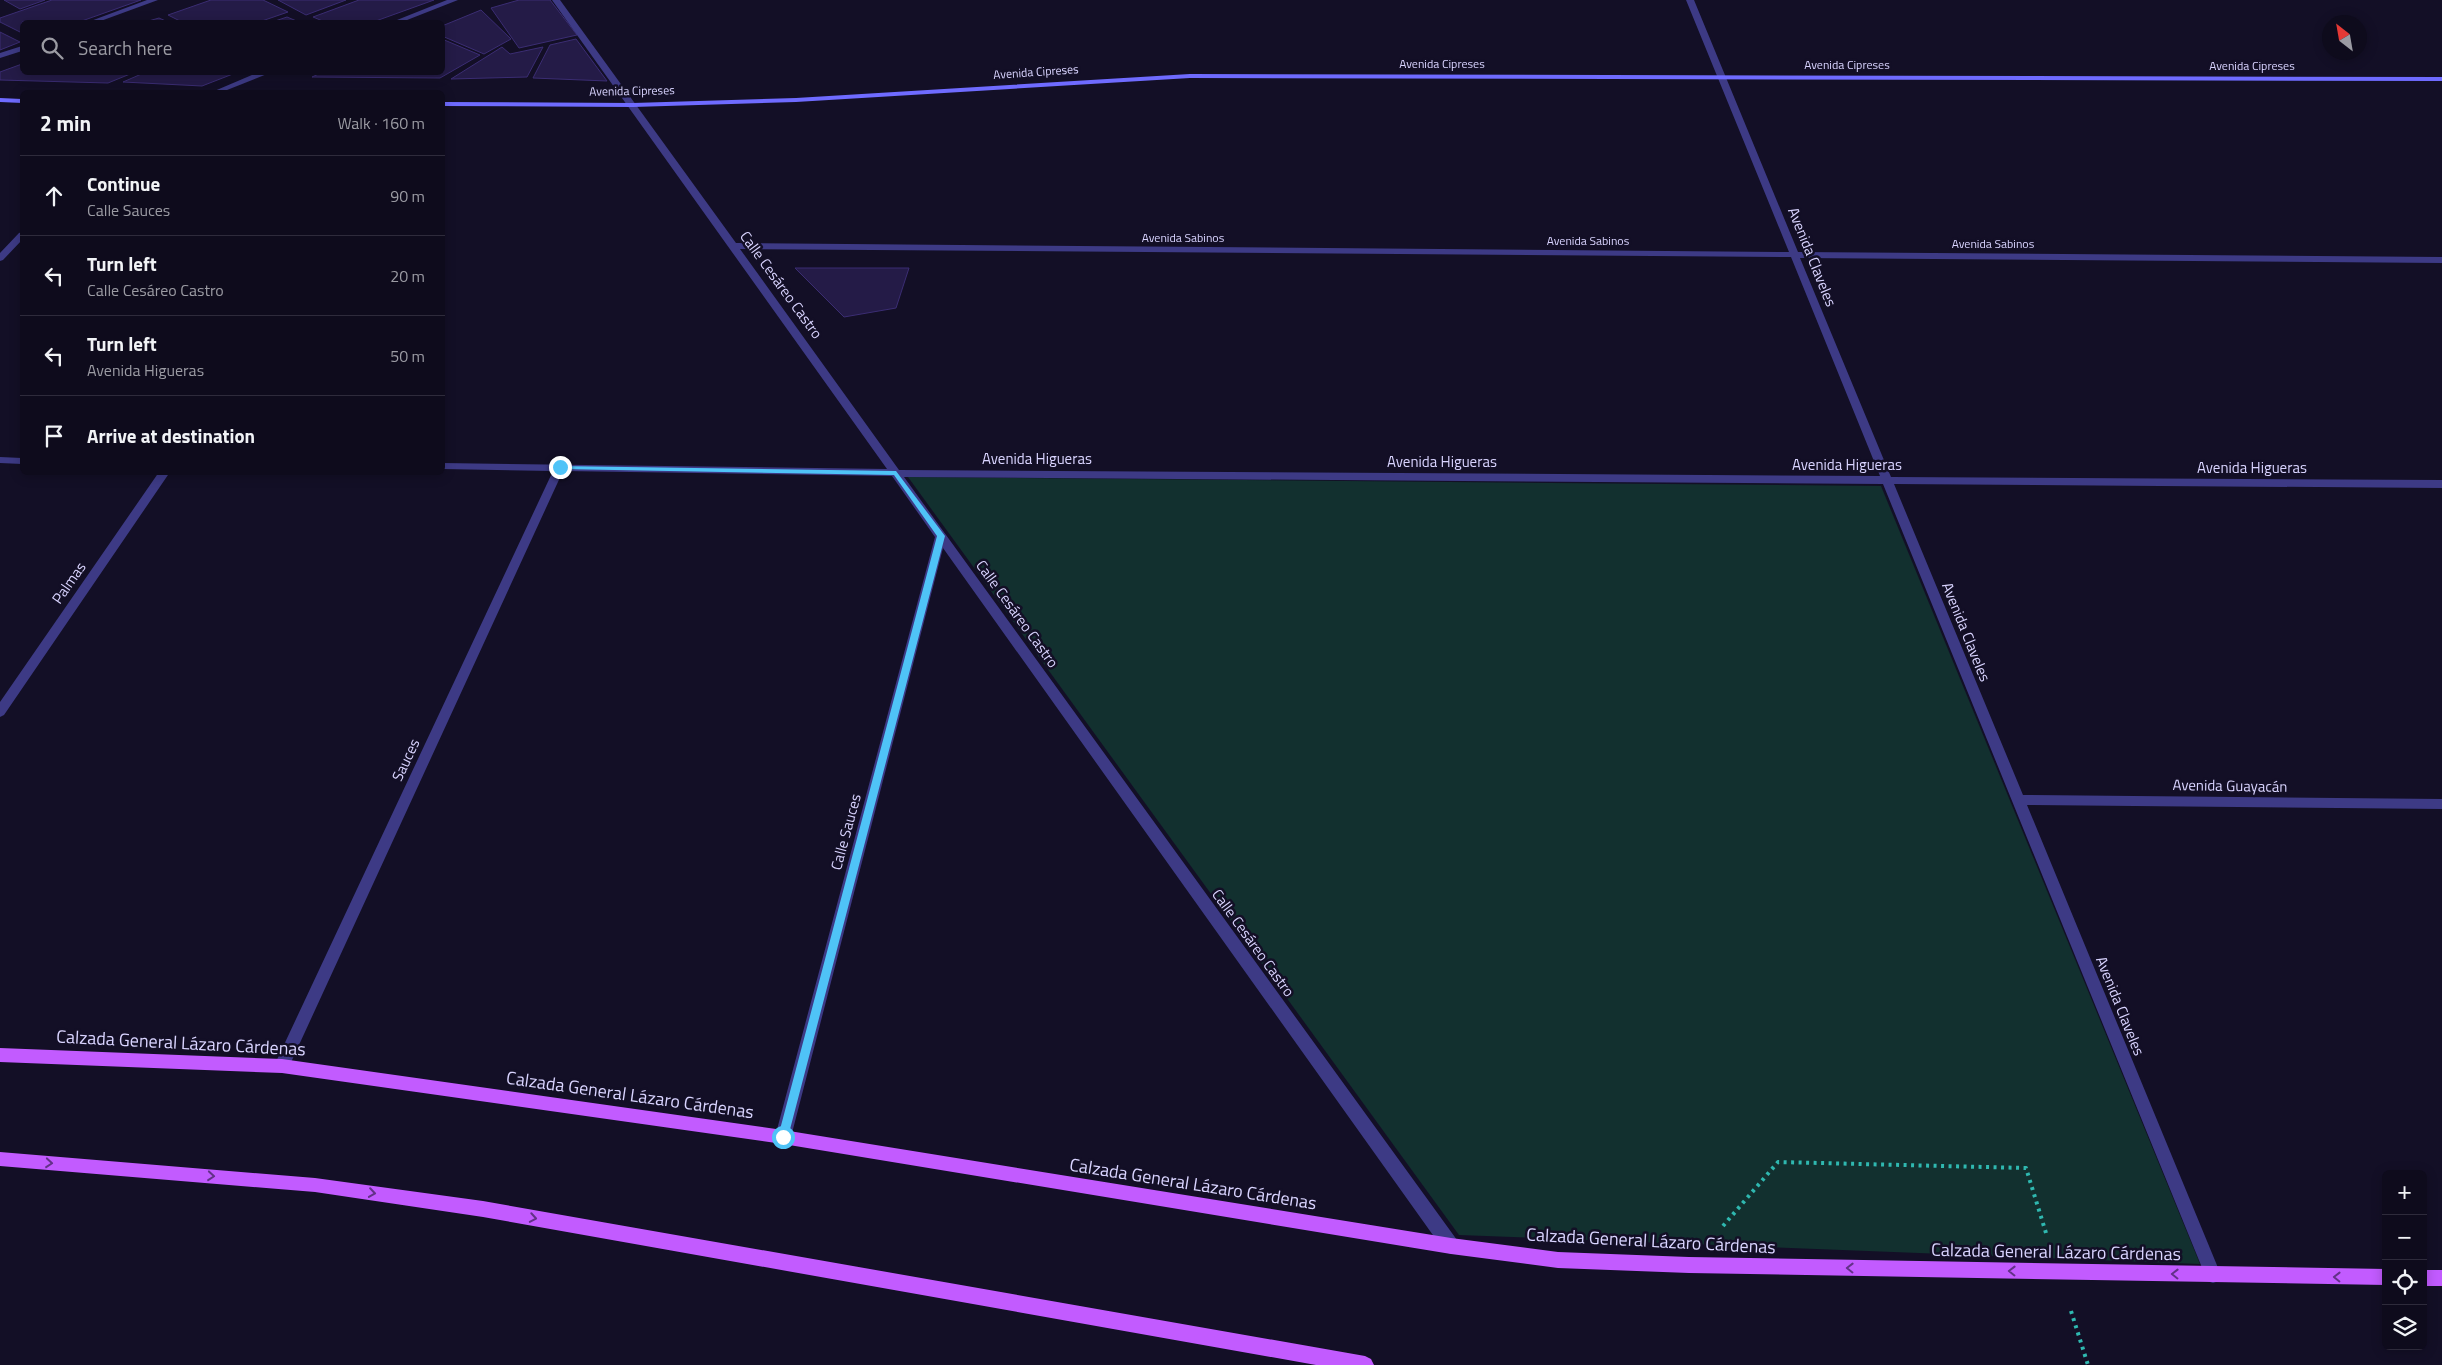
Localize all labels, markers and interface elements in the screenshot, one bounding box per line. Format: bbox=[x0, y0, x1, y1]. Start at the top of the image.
north arrow bbox=[2322, 15, 2367, 60]
search box bbox=[20, 20, 445, 75]
text: Search here bbox=[78, 33, 172, 62]
icon: search bbox=[38, 34, 66, 62]
street label: Avenida Cipreses bbox=[1399, 54, 1485, 73]
street label: Avenida Cipreses bbox=[1804, 55, 1890, 74]
street label: Avenida Cipreses bbox=[2209, 56, 2295, 75]
street label: Avenida Cipreses bbox=[993, 59, 1080, 84]
street label: Avenida Cipreses bbox=[589, 80, 675, 101]
text: 2 min bbox=[40, 107, 91, 139]
text: Walk · 160 m bbox=[337, 111, 425, 135]
text: Continue bbox=[87, 169, 160, 198]
icon: ahead bbox=[40, 182, 68, 210]
text: 90 m bbox=[390, 184, 425, 208]
text: Calle Sauces bbox=[87, 198, 170, 222]
street label: Avenida Claveles bbox=[1782, 204, 1843, 310]
street label: Calle Cesáreo Castro bbox=[734, 226, 828, 343]
street label: Avenida Sabinos bbox=[1142, 228, 1225, 247]
street label: Avenida Sabinos bbox=[1547, 231, 1630, 250]
street label: Avenida Sabinos bbox=[1952, 234, 2035, 253]
text: Turn left bbox=[87, 249, 157, 278]
icon: left bbox=[40, 262, 68, 290]
text: 20 m bbox=[390, 264, 425, 288]
text: Calle Cesáreo Castro bbox=[87, 278, 224, 302]
text: Turn left bbox=[87, 329, 157, 358]
icon: left bbox=[40, 342, 68, 370]
text: 50 m bbox=[390, 344, 425, 368]
text: Avenida Higueras bbox=[87, 358, 204, 382]
text: Arrive at destination bbox=[87, 421, 255, 450]
icon: arrive bbox=[40, 422, 68, 450]
street label: Avenida Higueras bbox=[982, 447, 1092, 470]
street label: Avenida Higueras bbox=[1387, 450, 1497, 473]
street label: Avenida Higueras bbox=[1792, 453, 1902, 476]
route end bbox=[549, 456, 572, 479]
street label: Avenida Higueras bbox=[2197, 456, 2307, 479]
street label: Calle Cesáreo Castro bbox=[970, 555, 1064, 672]
street label: Palmas bbox=[46, 557, 91, 608]
street label: Avenida Claveles bbox=[1936, 579, 1997, 685]
street label: Sauces bbox=[386, 735, 425, 785]
street label: Avenida Guayacán bbox=[2172, 773, 2288, 798]
street label: Calle Sauces bbox=[824, 791, 867, 873]
street label: Calle Cesáreo Castro bbox=[1206, 884, 1300, 1001]
street label: Avenida Claveles bbox=[2090, 953, 2151, 1059]
street label: Calzada General Lázaro Cárdenas bbox=[56, 1022, 306, 1063]
street label: Calzada General Lázaro Cárdenas bbox=[505, 1064, 756, 1125]
route start bbox=[772, 1126, 795, 1149]
street label: Calzada General Lázaro Cárdenas bbox=[1068, 1151, 1319, 1216]
one-way arrow bbox=[45, 1157, 53, 1168]
map controls bbox=[2382, 1170, 2427, 1350]
button: + bbox=[2382, 1170, 2427, 1215]
one-way arrow bbox=[207, 1171, 215, 1182]
one-way arrow bbox=[368, 1187, 376, 1198]
one-way arrow bbox=[528, 1213, 537, 1223]
button: − bbox=[2382, 1215, 2427, 1260]
street label: Calzada General Lázaro Cárdenas bbox=[1526, 1220, 1776, 1261]
street label: Calzada General Lázaro Cárdenas bbox=[1931, 1236, 2181, 1267]
button: locate bbox=[2382, 1260, 2427, 1305]
one-way arrow bbox=[1845, 1263, 1853, 1273]
one-way arrow bbox=[2008, 1266, 2016, 1276]
one-way arrow bbox=[2170, 1269, 2178, 1279]
one-way arrow bbox=[2333, 1271, 2341, 1282]
button: layers bbox=[2382, 1305, 2427, 1350]

